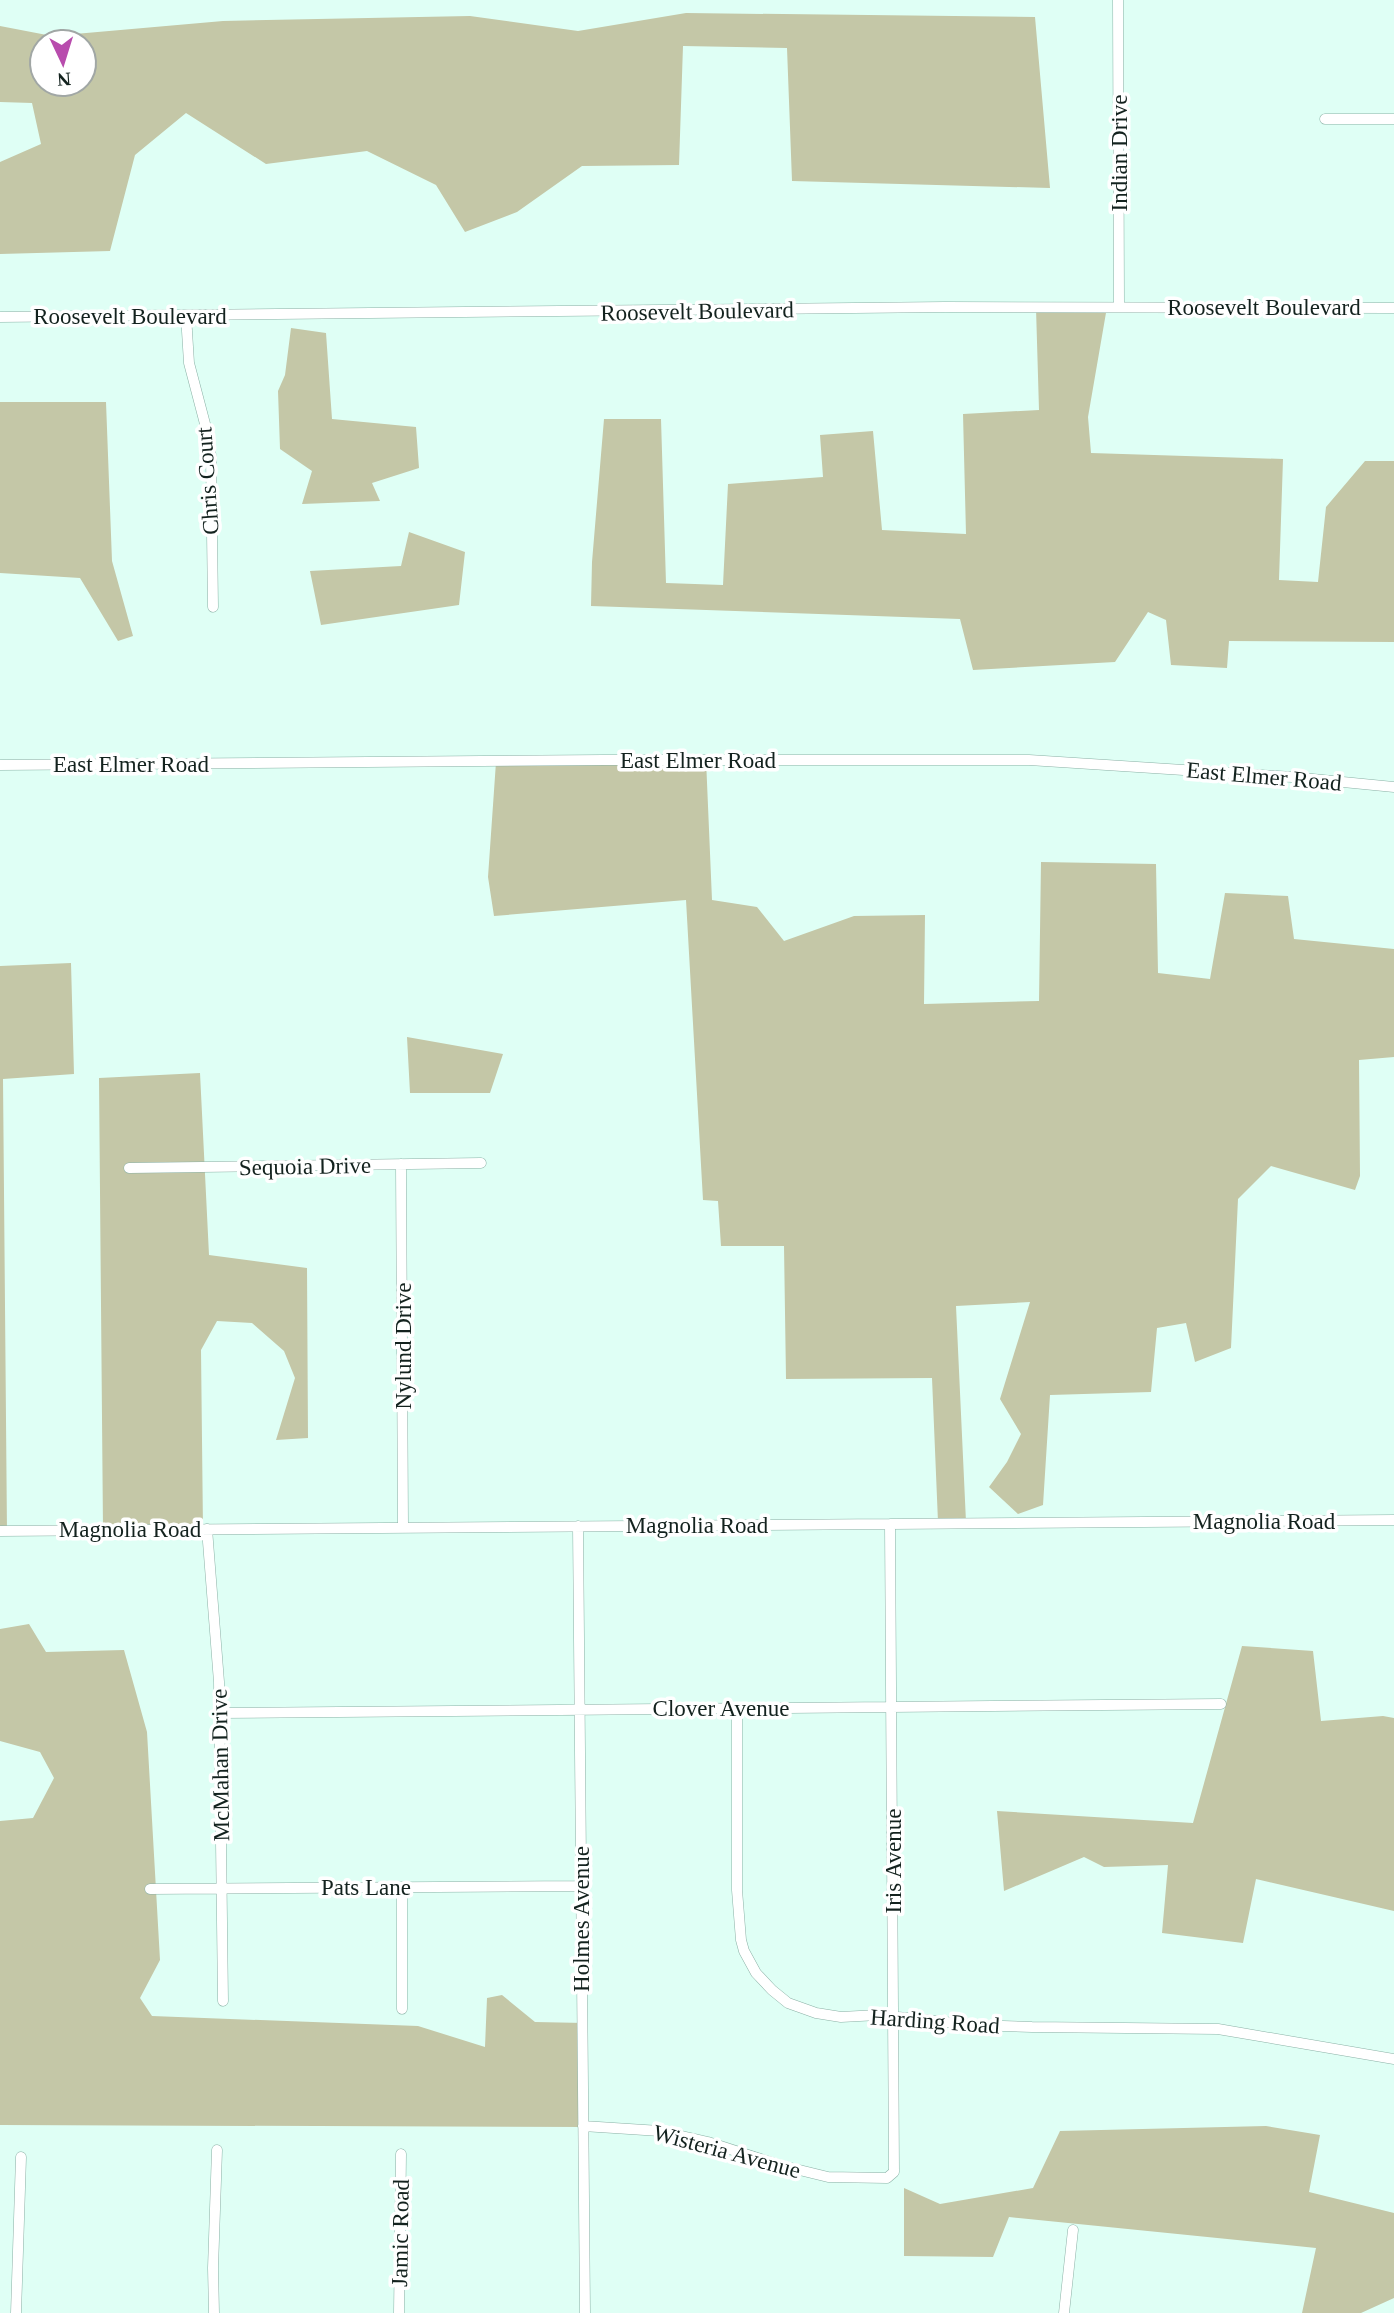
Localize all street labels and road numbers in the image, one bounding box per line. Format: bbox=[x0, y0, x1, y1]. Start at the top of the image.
street label: Indian Drive bbox=[1107, 95, 1132, 211]
street label: Roosevelt Boulevard bbox=[1167, 295, 1361, 320]
street label: Roosevelt Boulevard bbox=[600, 297, 794, 326]
street label: Roosevelt Boulevard bbox=[33, 304, 227, 329]
street label: Chris Court bbox=[191, 426, 224, 536]
street label: East Elmer Road bbox=[620, 748, 776, 773]
street label: East Elmer Road bbox=[53, 752, 209, 777]
street label: East Elmer Road bbox=[1185, 757, 1343, 796]
street label: Sequoia Drive bbox=[239, 1153, 371, 1180]
street label: Nylund Drive bbox=[391, 1282, 416, 1410]
street label: Magnolia Road bbox=[1193, 1509, 1336, 1534]
street label: Magnolia Road bbox=[626, 1513, 769, 1538]
street label: Magnolia Road bbox=[59, 1517, 202, 1542]
street label: McMahan Drive bbox=[207, 1688, 234, 1842]
street label: Clover Avenue bbox=[653, 1696, 789, 1721]
street label: Iris Avenue bbox=[881, 1809, 906, 1913]
street label: Holmes Avenue bbox=[569, 1846, 594, 1992]
street label: Pats Lane bbox=[321, 1875, 411, 1900]
street label: Harding Road bbox=[869, 2005, 1001, 2039]
street label: Wisteria Avenue bbox=[651, 2120, 803, 2183]
street label: Jamic Road bbox=[387, 2178, 414, 2287]

